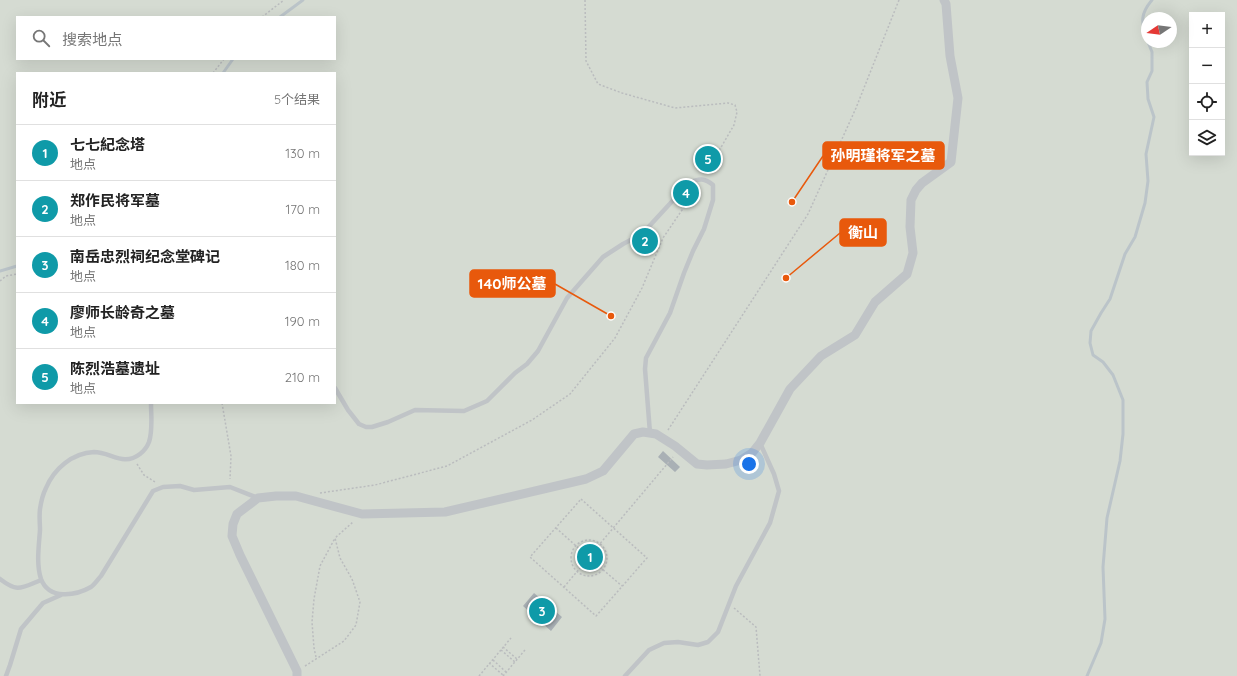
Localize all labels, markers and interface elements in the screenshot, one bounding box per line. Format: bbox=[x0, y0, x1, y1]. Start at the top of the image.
north arrow bbox=[1141, 12, 1177, 48]
map controls bbox=[1189, 12, 1225, 156]
button: + bbox=[1189, 12, 1225, 48]
search box bbox=[16, 16, 336, 60]
icon: search bbox=[30, 27, 52, 49]
text: 搜索地点 bbox=[62, 30, 122, 49]
button: − bbox=[1189, 48, 1225, 84]
button: locate bbox=[1189, 84, 1225, 120]
text: 附近 bbox=[32, 89, 66, 110]
text: 5个结果 bbox=[274, 91, 320, 107]
button: layers bbox=[1189, 120, 1225, 156]
text: 七七紀念塔 bbox=[70, 135, 145, 154]
callout: 孙明瑾将军之墓 bbox=[823, 142, 944, 169]
pin: 5 bbox=[695, 144, 721, 174]
text: 1 bbox=[42, 145, 48, 161]
text: 130 m bbox=[285, 145, 320, 161]
text: 孙明瑾将军之墓 bbox=[830, 146, 936, 165]
text: 地点 bbox=[70, 156, 96, 172]
pin: 4 bbox=[673, 178, 699, 208]
text: 郑作民将军墓 bbox=[70, 191, 160, 210]
text: 2 bbox=[41, 201, 49, 217]
text: 170 m bbox=[285, 201, 320, 217]
text: 地点 bbox=[70, 212, 96, 228]
callout: 衡山 bbox=[840, 219, 886, 246]
text: 衡山 bbox=[848, 223, 878, 242]
pin: 2 bbox=[632, 226, 658, 256]
text: 南岳忠烈祠纪念堂碑记 bbox=[70, 247, 220, 266]
text: 3 bbox=[42, 257, 48, 273]
text: 180 m bbox=[285, 257, 320, 273]
text: 地点 bbox=[70, 268, 96, 284]
callout: 140师公墓 bbox=[470, 270, 555, 297]
text: 140师公墓 bbox=[478, 274, 546, 293]
text: 廖师长龄奇之墓 bbox=[70, 303, 175, 322]
text: 4 bbox=[41, 313, 49, 329]
text: 190 m bbox=[285, 313, 320, 329]
text: 地点 bbox=[70, 324, 96, 340]
text: 陈烈浩墓遗址 bbox=[70, 359, 160, 378]
text: 5 bbox=[41, 369, 49, 385]
text: 210 m bbox=[285, 369, 320, 385]
text: 地点 bbox=[70, 380, 96, 396]
your location bbox=[739, 454, 759, 474]
pin: 1 bbox=[577, 542, 603, 572]
pin: 3 bbox=[529, 596, 555, 626]

